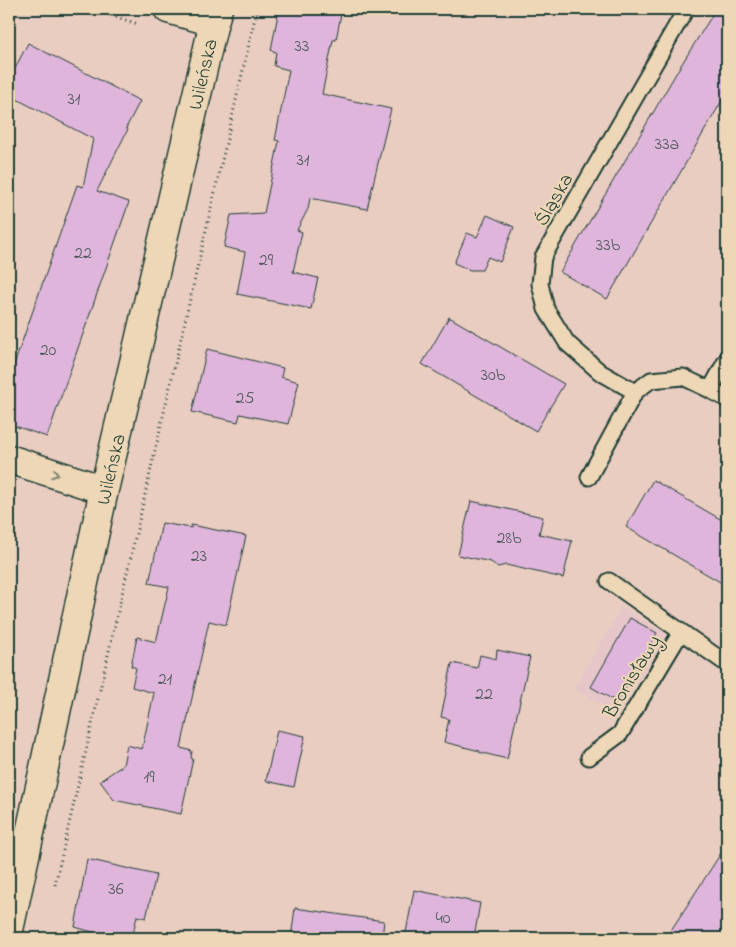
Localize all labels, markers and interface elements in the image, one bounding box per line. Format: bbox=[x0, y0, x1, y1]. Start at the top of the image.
house number: 33 bbox=[295, 34, 309, 60]
street label: Wileńska bbox=[182, 36, 227, 113]
house number: 31 bbox=[67, 87, 81, 113]
house number: 33a bbox=[655, 132, 679, 158]
house number: 31 bbox=[296, 148, 310, 174]
street label: Śląska bbox=[528, 168, 582, 232]
house number: 33b bbox=[596, 233, 621, 259]
house number: 22 bbox=[74, 241, 92, 267]
house number: 29 bbox=[259, 248, 274, 274]
house number: 20 bbox=[40, 338, 57, 364]
house number: 30b bbox=[481, 363, 506, 389]
house number: 25 bbox=[235, 386, 255, 412]
street label: Wileńska bbox=[90, 431, 135, 508]
one-way arrow bbox=[50, 469, 59, 479]
house number: 28b bbox=[496, 526, 522, 552]
house number: 23 bbox=[191, 544, 207, 570]
street label: Bronisławy bbox=[596, 630, 670, 726]
house number: 21 bbox=[158, 667, 173, 693]
house number: 22 bbox=[475, 682, 493, 708]
house number: 19 bbox=[143, 765, 155, 791]
house number: 36 bbox=[108, 877, 124, 903]
house number: 40 bbox=[435, 906, 451, 932]

